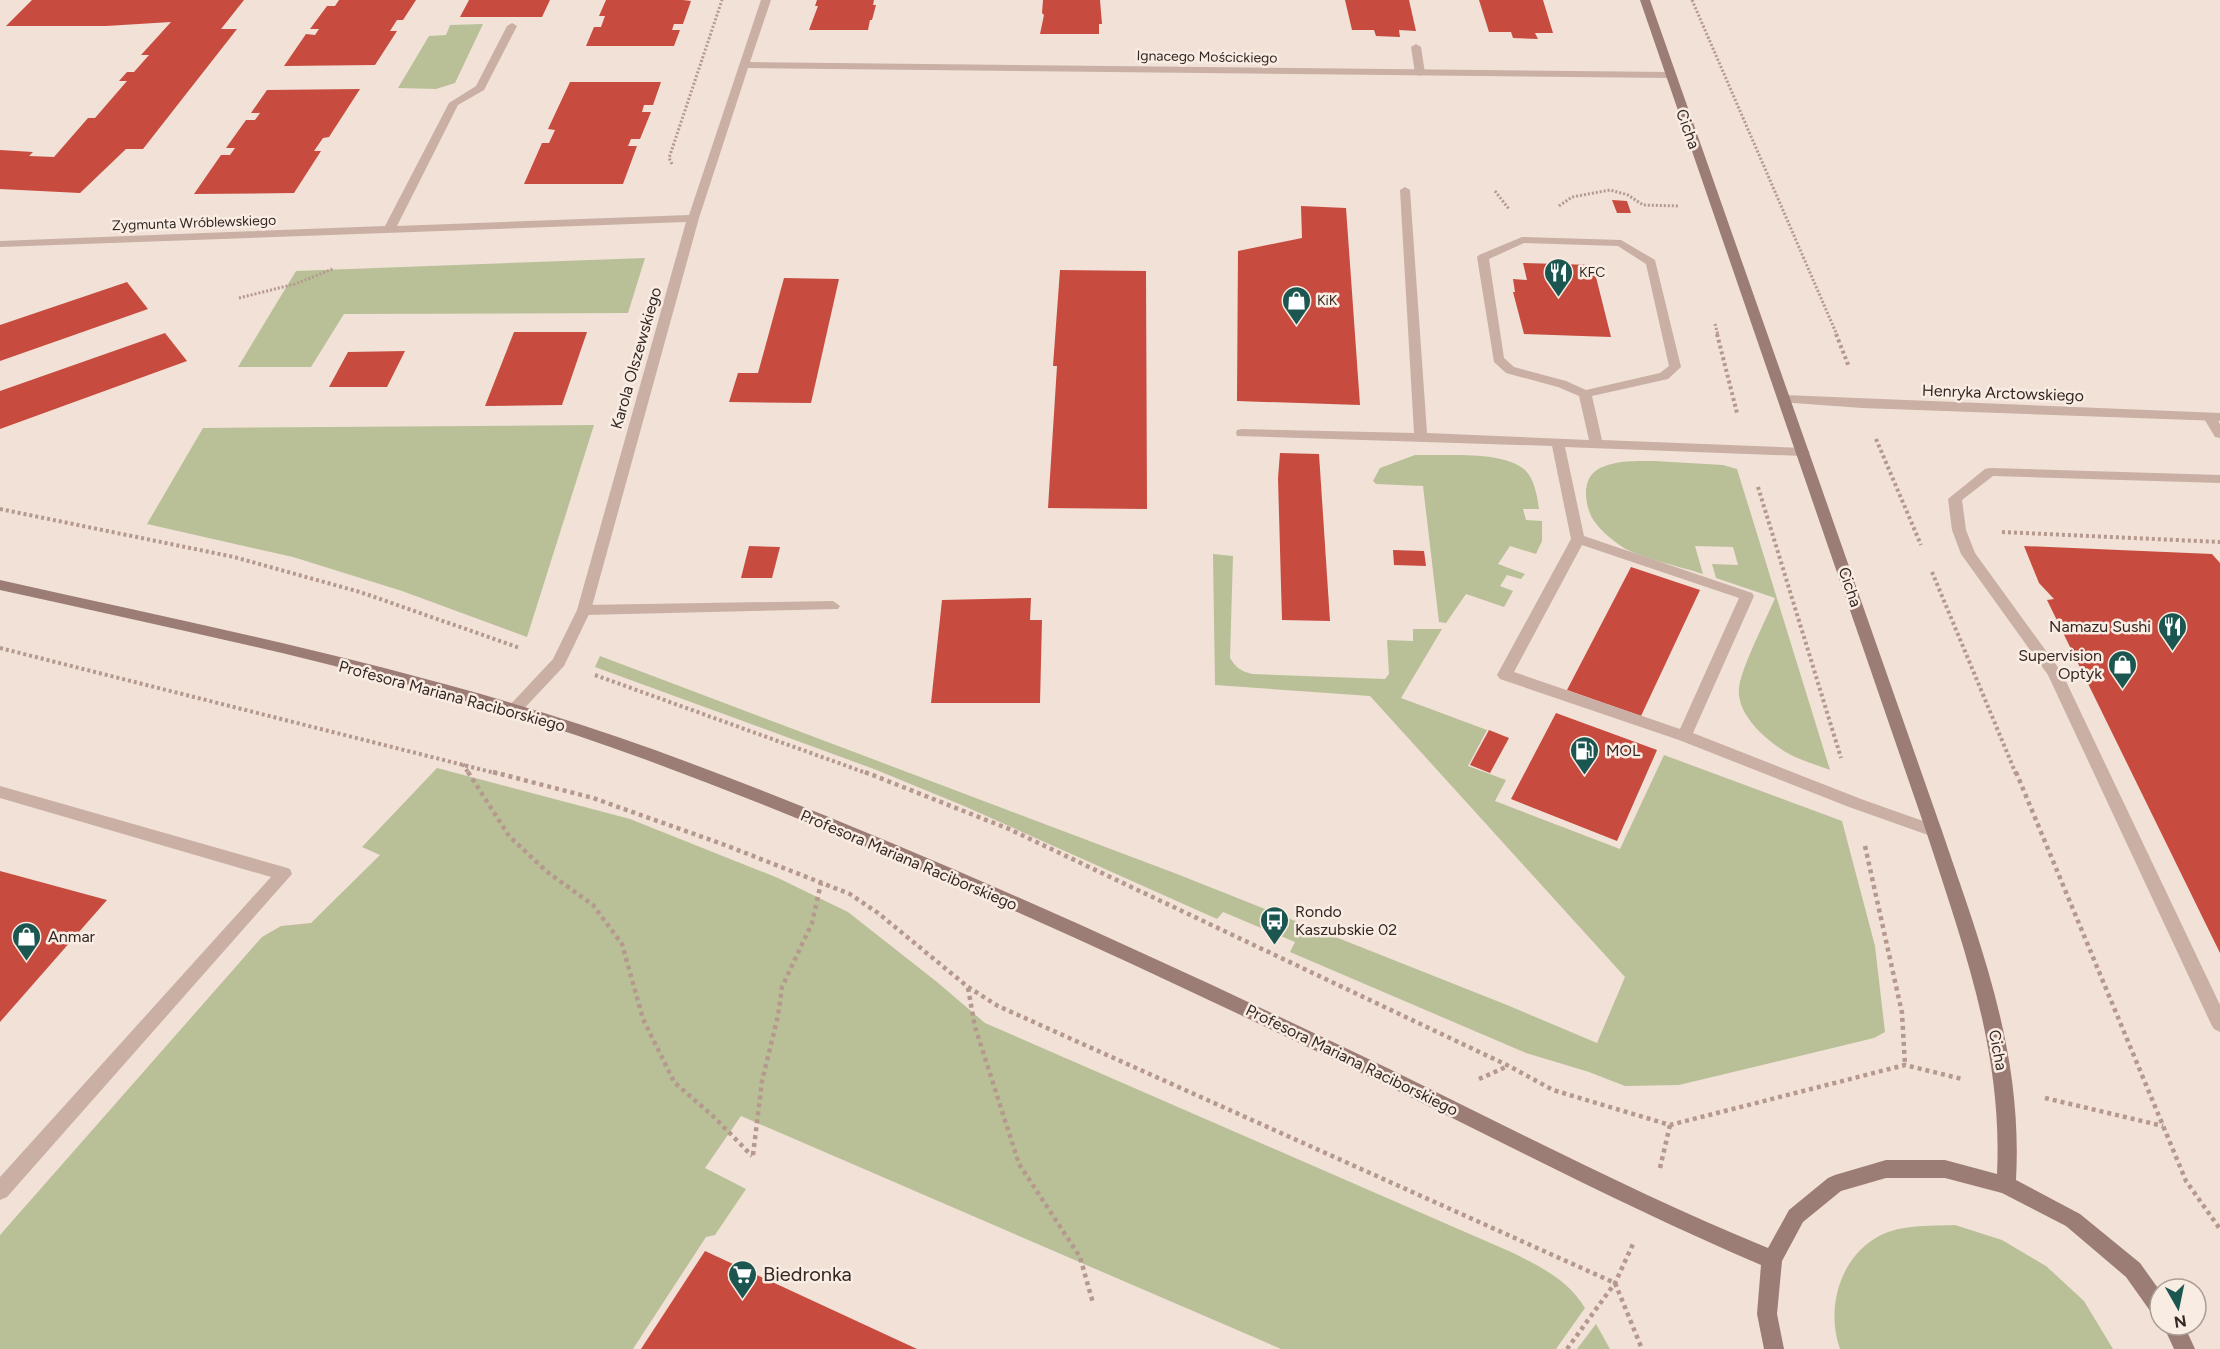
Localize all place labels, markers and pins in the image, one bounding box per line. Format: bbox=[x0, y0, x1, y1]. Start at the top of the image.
restaurant icon: KFC bbox=[1542, 256, 1574, 298]
place label: KFC bbox=[1579, 264, 1605, 281]
shop icon: KiK bbox=[1280, 284, 1312, 326]
place label: KiK bbox=[1317, 292, 1338, 309]
restaurant icon: Namazu Sushi bbox=[2156, 610, 2188, 652]
place label: Namazu Sushi bbox=[2049, 617, 2151, 636]
place label: Supervision Optyk bbox=[2018, 646, 2102, 683]
shop icon: Supervision Optyk bbox=[2107, 648, 2139, 690]
fuel station icon: MOL bbox=[1569, 734, 1601, 776]
place label: MOL bbox=[1606, 741, 1641, 760]
place label: Rondo Kaszubskie 02 bbox=[1295, 902, 1397, 939]
bus stop icon: Rondo Kaszubskie 02 bbox=[1258, 904, 1290, 946]
shop icon: Anmar bbox=[11, 920, 43, 962]
place label: Anmar bbox=[48, 927, 96, 946]
supermarket icon: Biedronka bbox=[726, 1258, 758, 1300]
place label: Biedronka bbox=[763, 1262, 852, 1286]

